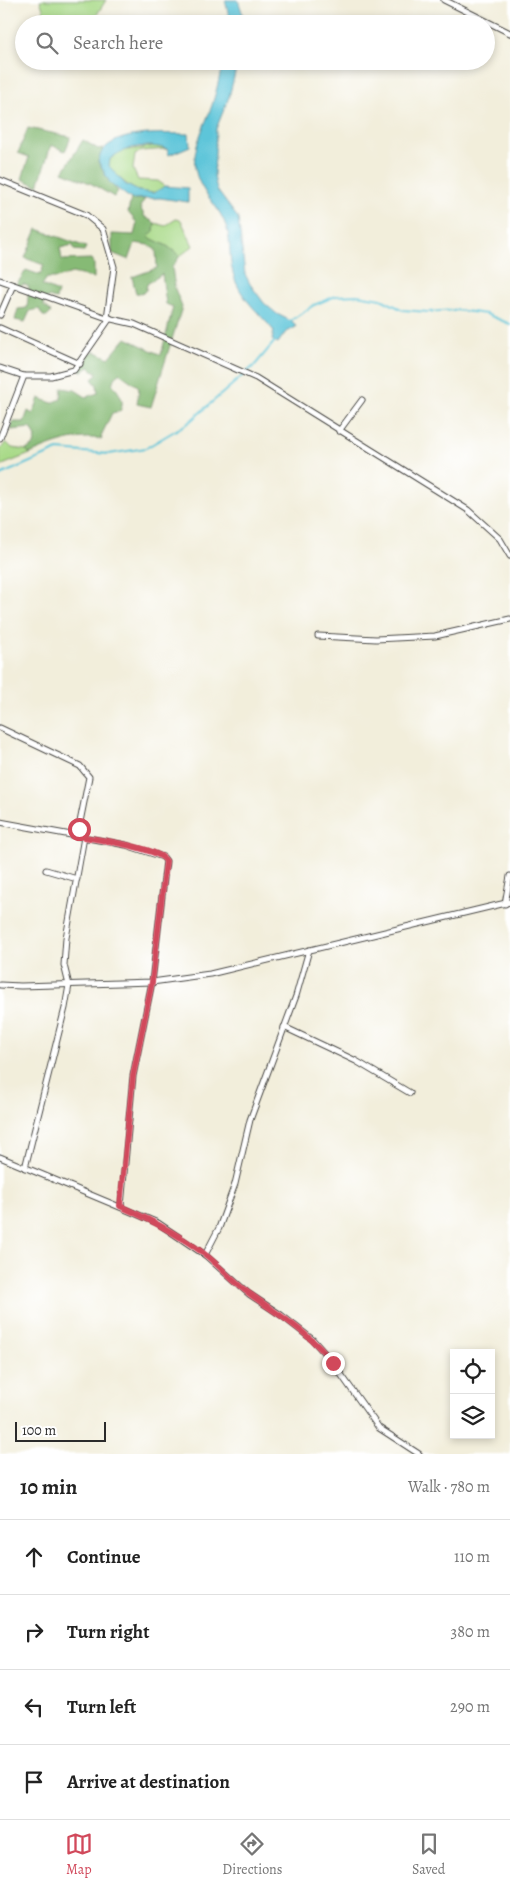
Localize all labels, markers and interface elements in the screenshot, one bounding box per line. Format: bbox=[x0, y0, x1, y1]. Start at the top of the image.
search box bbox=[15, 15, 495, 70]
icon: search bbox=[33, 29, 61, 57]
text: Search here bbox=[73, 30, 163, 56]
route start bbox=[68, 818, 91, 841]
map controls bbox=[450, 1349, 495, 1439]
button: locate bbox=[450, 1349, 495, 1394]
route end bbox=[322, 1352, 345, 1375]
button: layers bbox=[450, 1394, 495, 1439]
scale bar bbox=[15, 1419, 106, 1442]
text: 100 m bbox=[22, 1421, 56, 1440]
text: 10 min bbox=[20, 1473, 77, 1501]
text: Walk · 780 m bbox=[408, 1476, 490, 1498]
icon: ahead bbox=[20, 1543, 48, 1571]
text: Continue bbox=[67, 1544, 141, 1570]
text: 110 m bbox=[454, 1546, 490, 1568]
icon: right bbox=[20, 1618, 48, 1646]
text: Turn right bbox=[67, 1619, 149, 1645]
text: 380 m bbox=[451, 1621, 490, 1643]
icon: left bbox=[20, 1693, 48, 1721]
text: Turn left bbox=[67, 1694, 136, 1720]
text: 290 m bbox=[450, 1696, 490, 1718]
icon: arrive bbox=[20, 1768, 48, 1796]
text: Arrive at destination bbox=[67, 1769, 230, 1795]
tab: Map bbox=[65, 1830, 93, 1879]
tab: Directions bbox=[222, 1830, 282, 1879]
tab: Saved bbox=[412, 1830, 445, 1879]

